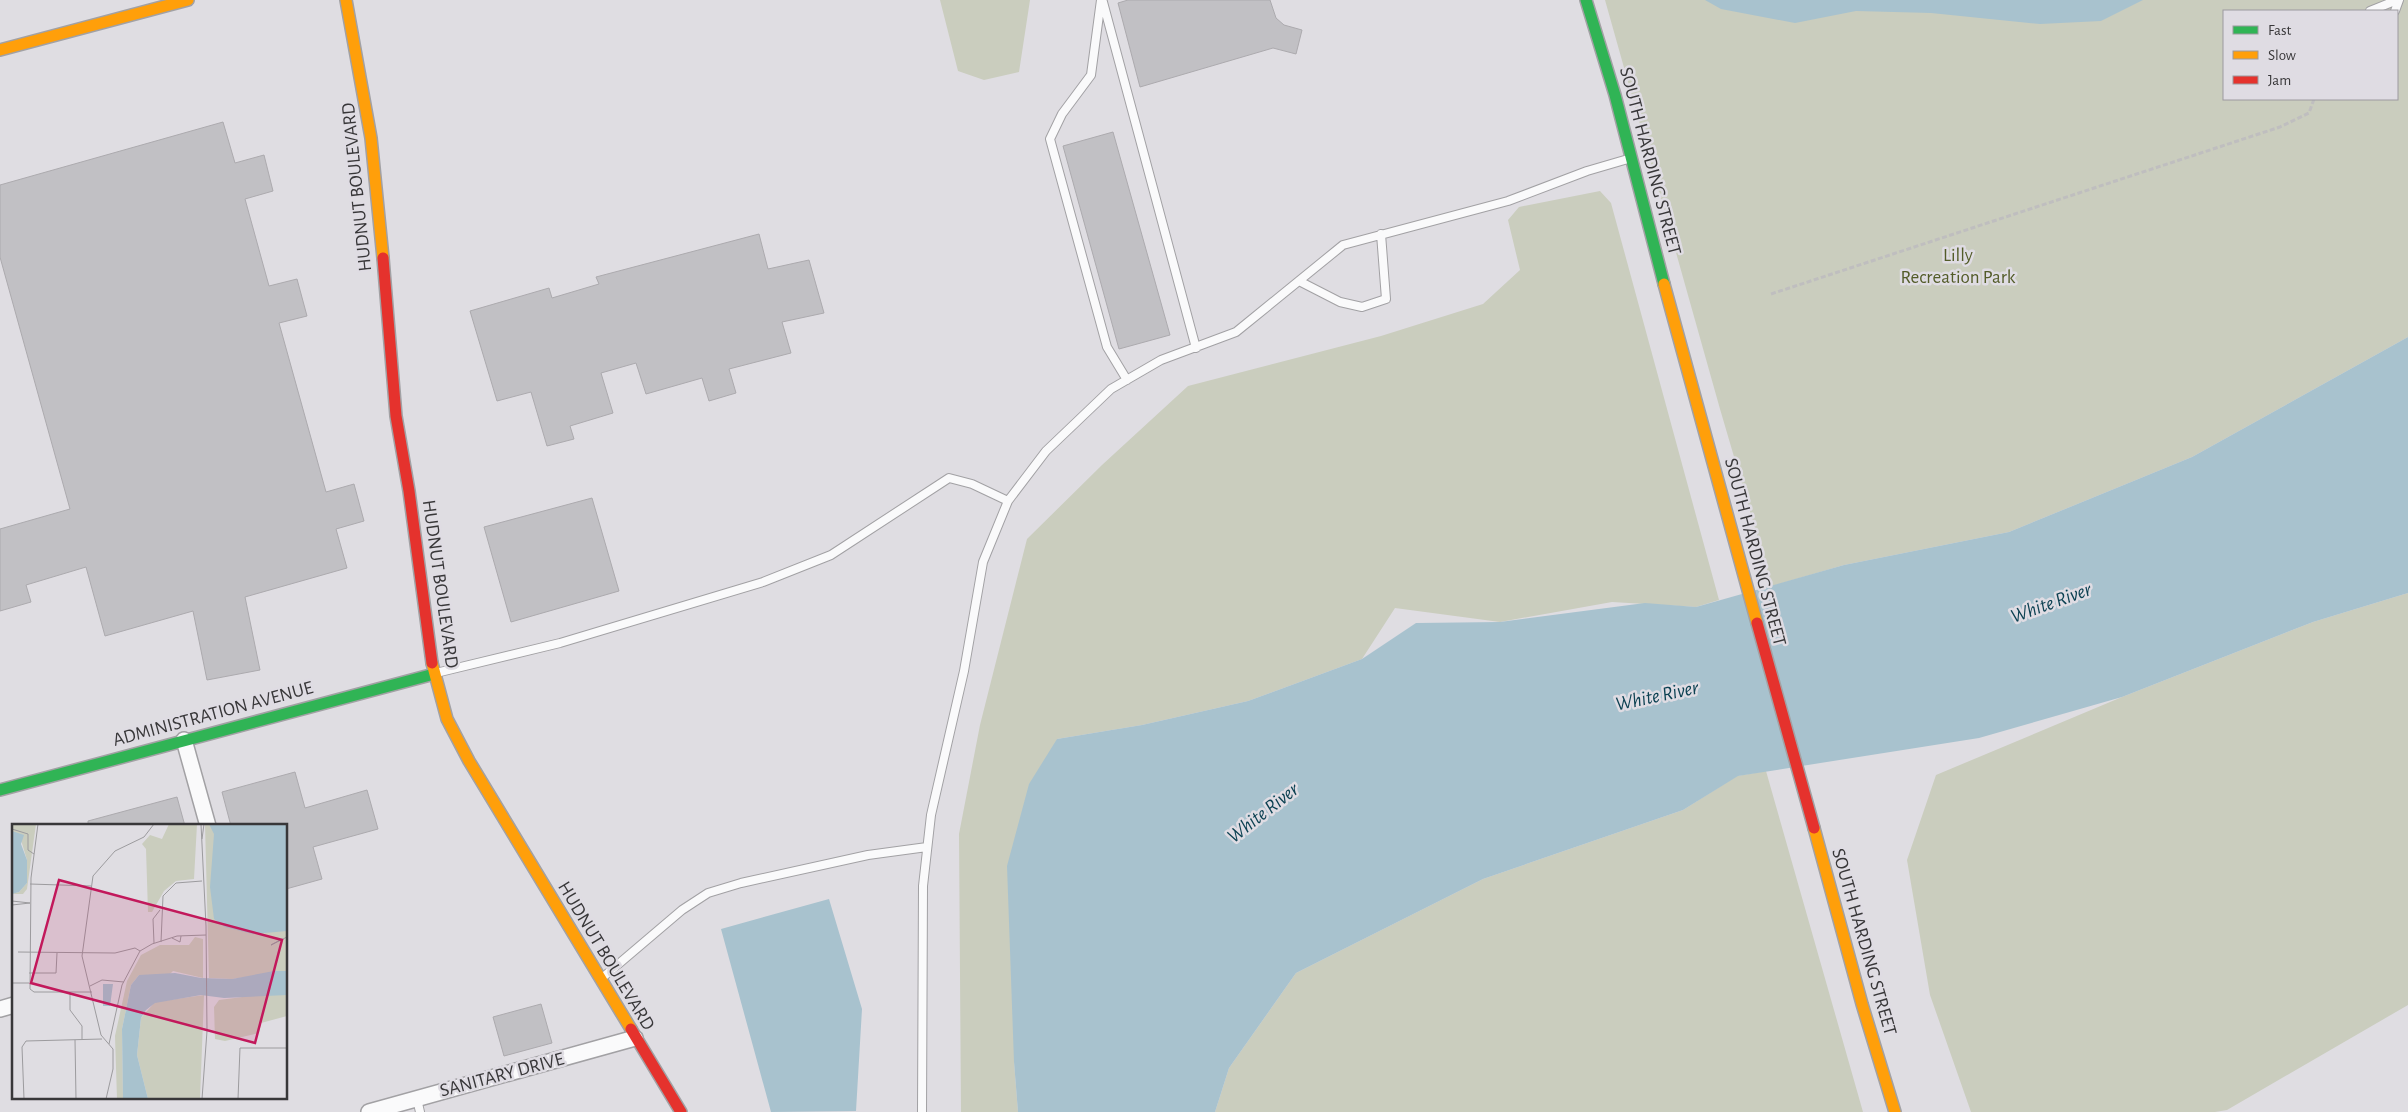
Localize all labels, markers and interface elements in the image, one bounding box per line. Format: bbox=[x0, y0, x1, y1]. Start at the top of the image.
legend bbox=[2223, 10, 2398, 100]
text: Fast bbox=[2268, 23, 2292, 38]
text: Slow bbox=[2268, 48, 2296, 63]
street label: SOUTH HARDING STREET bbox=[1616, 65, 1684, 257]
text: Jam bbox=[2268, 73, 2291, 88]
street label: HUDNUT BOULEVARD bbox=[339, 102, 375, 272]
park label: Lilly Recreation Park bbox=[1901, 246, 2016, 287]
street label: SOUTH HARDING STREET bbox=[1721, 456, 1789, 648]
street label: HUDNUT BOULEVARD bbox=[419, 499, 461, 669]
water label: White River bbox=[2008, 579, 2094, 627]
water label: White River bbox=[1614, 677, 1701, 715]
street label: ADMINISTRATION AVENUE bbox=[111, 678, 315, 750]
water label: White River bbox=[1224, 779, 1303, 847]
inset map bbox=[12, 824, 288, 1100]
street label: SOUTH HARDING STREET bbox=[1828, 846, 1900, 1038]
street label: HUDNUT BOULEVARD bbox=[554, 878, 658, 1034]
street label: SANITARY DRIVE bbox=[438, 1049, 566, 1101]

